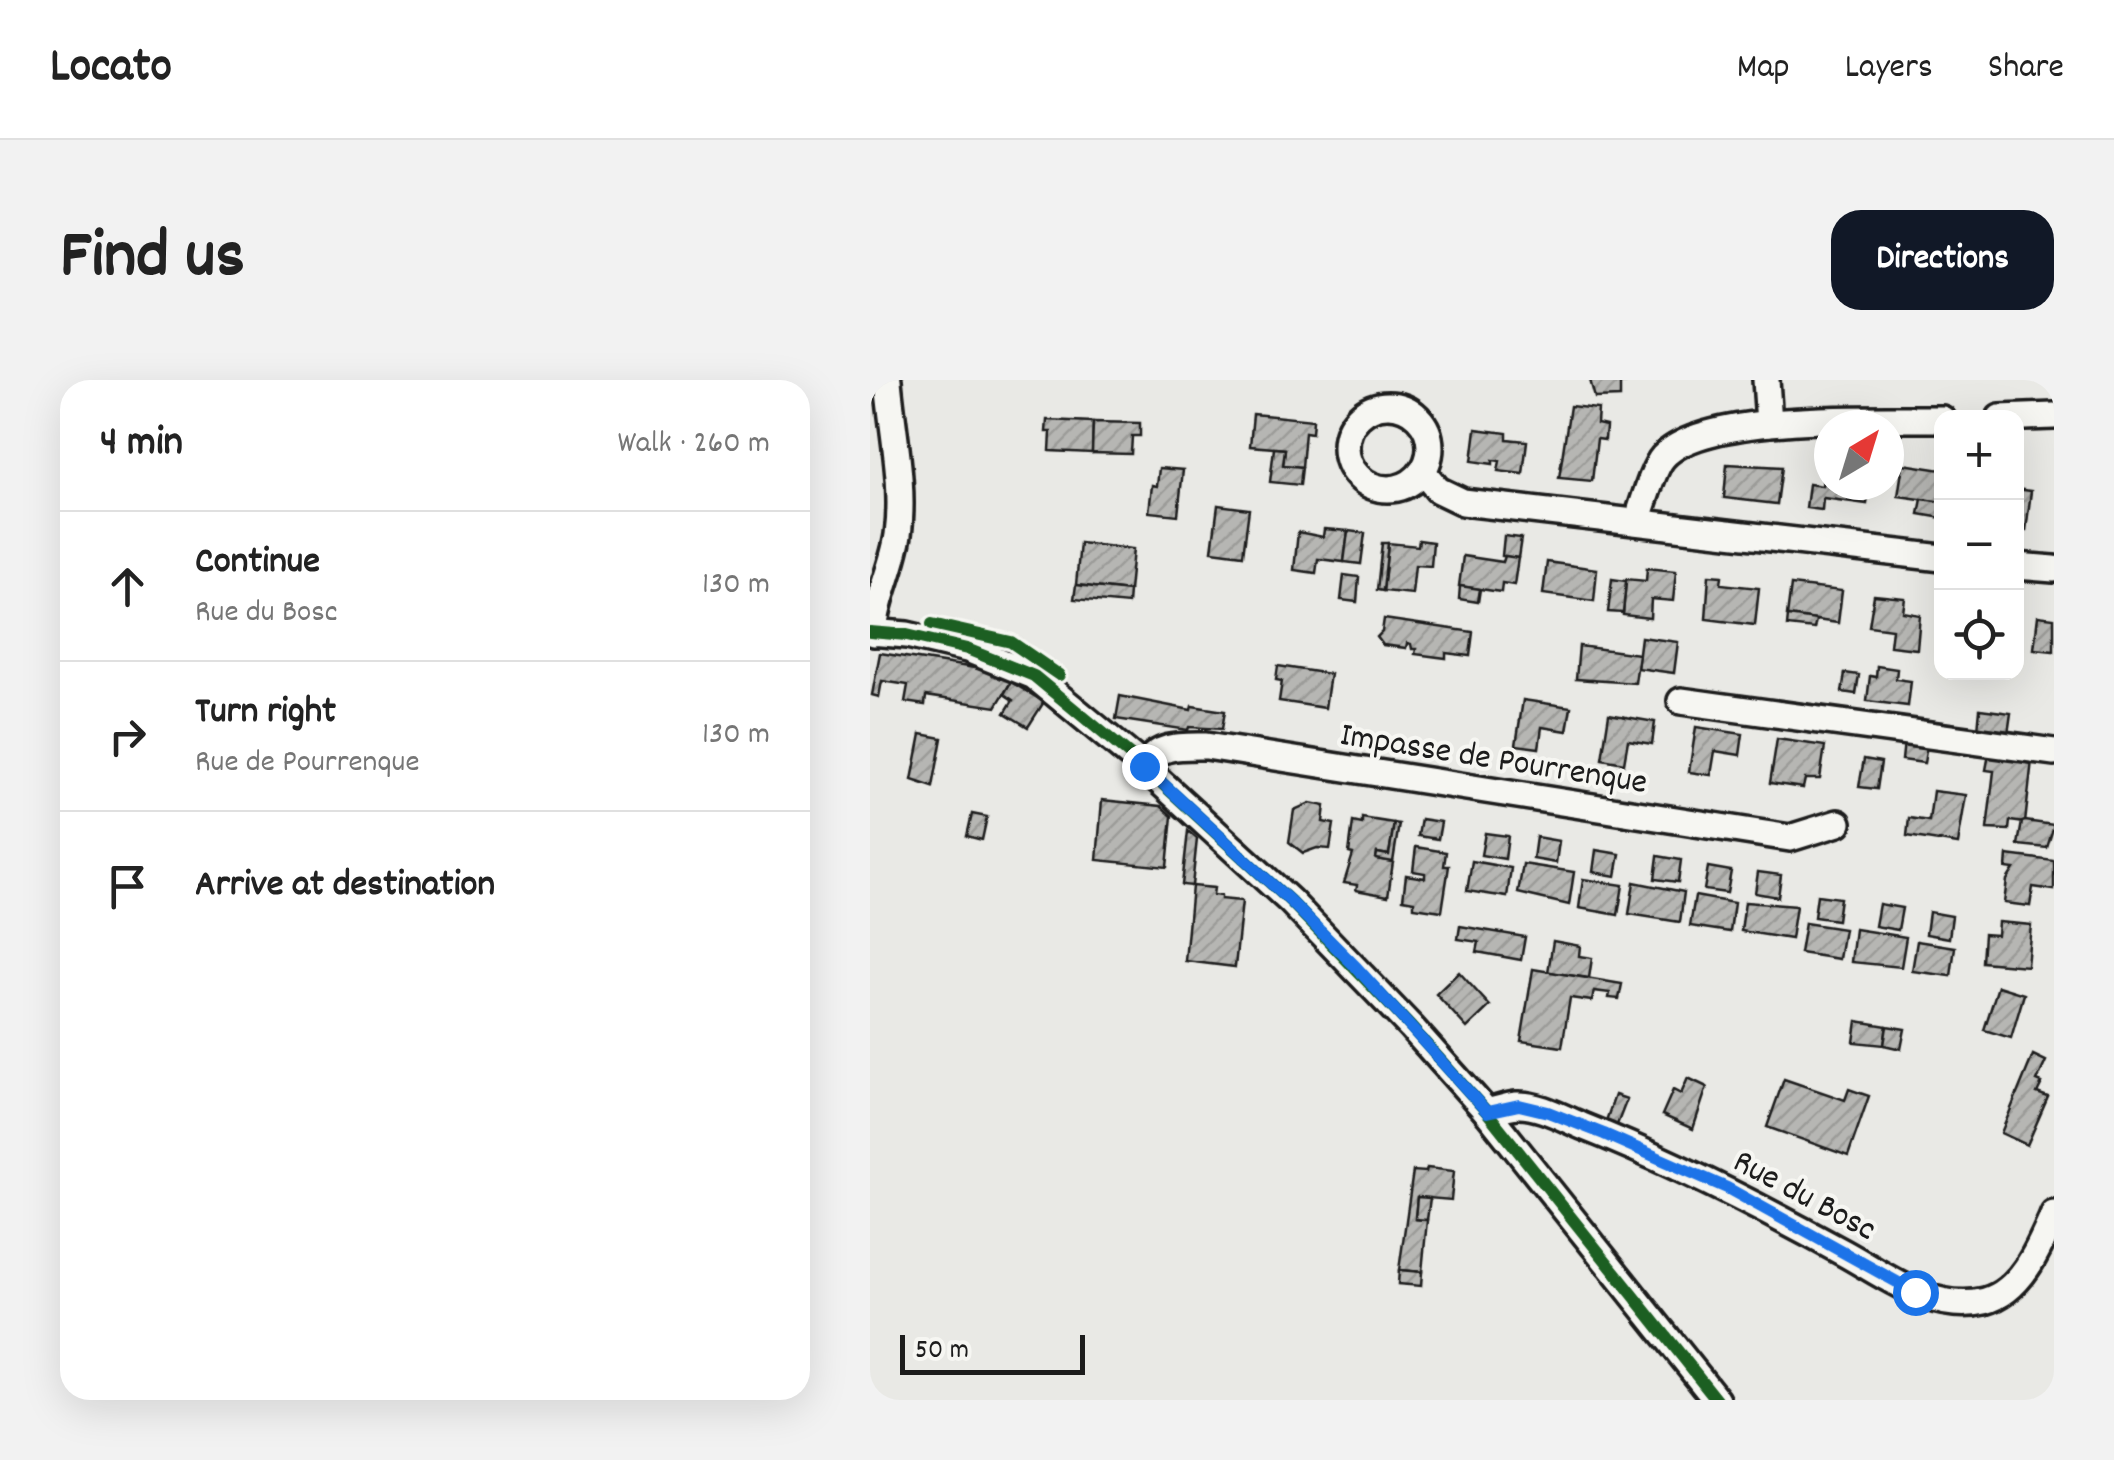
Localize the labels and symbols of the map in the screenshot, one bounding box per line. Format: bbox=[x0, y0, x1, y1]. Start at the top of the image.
north arrow bbox=[1814, 410, 1904, 500]
street label: Impasse de Pourrenque bbox=[1336, 712, 1650, 810]
route end bbox=[1122, 744, 1168, 790]
street label: Rue du Bosc bbox=[1723, 1139, 1884, 1256]
route start bbox=[1893, 1270, 1939, 1316]
scale bar bbox=[900, 1330, 1085, 1374]

